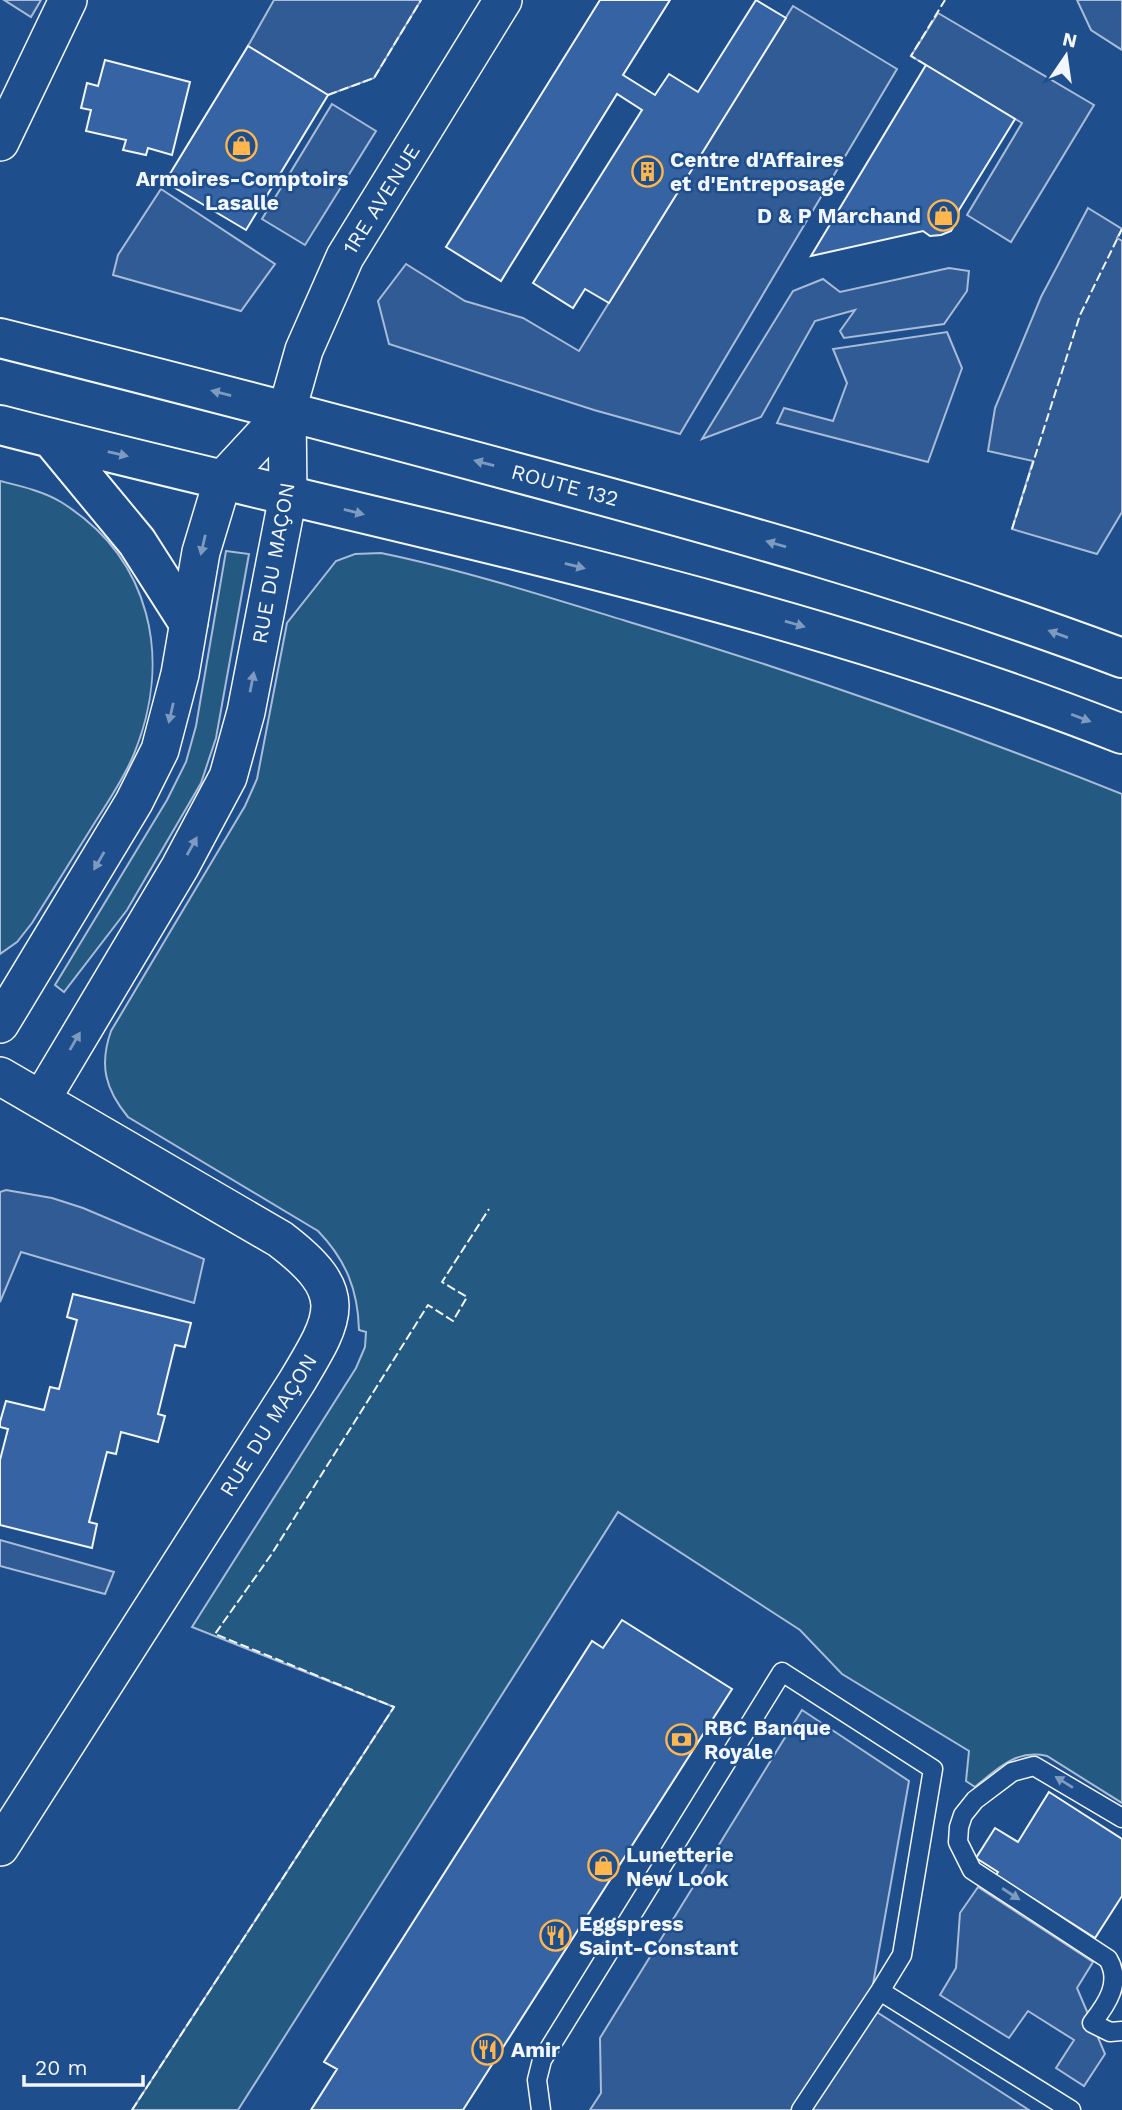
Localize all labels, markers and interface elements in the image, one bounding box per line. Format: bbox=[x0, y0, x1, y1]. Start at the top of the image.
north arrow bbox=[1031, 21, 1101, 91]
text: N bbox=[1060, 27, 1079, 53]
shop icon: Armoires-Comptoirs Lasalle bbox=[225, 129, 259, 163]
street label: 1RE AVENUE bbox=[337, 139, 425, 259]
place label: Centre d'Affaires et d'Entreposage bbox=[670, 147, 845, 196]
building icon: Centre d'Affaires et d'Entreposage bbox=[630, 154, 664, 188]
place label: Armoires-Comptoirs Lasalle bbox=[136, 166, 348, 215]
shop icon: D & P Marchand bbox=[927, 198, 961, 232]
place label: D & P Marchand bbox=[757, 203, 921, 228]
one-way arrow bbox=[210, 387, 232, 398]
one-way arrow bbox=[107, 449, 129, 460]
one-way arrow bbox=[473, 457, 495, 468]
street label: ROUTE 132 bbox=[509, 459, 621, 511]
street label: RUE DU MAÇON bbox=[247, 480, 299, 646]
one-way arrow bbox=[343, 507, 365, 518]
one-way arrow bbox=[197, 534, 208, 556]
one-way arrow bbox=[765, 538, 786, 548]
one-way arrow bbox=[565, 561, 587, 572]
one-way arrow bbox=[785, 620, 806, 630]
one-way arrow bbox=[1048, 628, 1069, 639]
one-way arrow bbox=[247, 671, 258, 693]
one-way arrow bbox=[165, 702, 176, 724]
one-way arrow bbox=[1071, 713, 1092, 724]
one-way arrow bbox=[186, 836, 198, 856]
one-way arrow bbox=[93, 851, 106, 870]
one-way arrow bbox=[69, 1031, 81, 1051]
street label: RUE DU MAÇON bbox=[214, 1349, 322, 1501]
place label: RBC Banque Royale bbox=[704, 1715, 831, 1764]
bank icon: RBC Banque Royale bbox=[664, 1722, 698, 1756]
one-way arrow bbox=[1054, 1776, 1073, 1789]
place label: Lunetterie New Look bbox=[626, 1842, 734, 1891]
shop icon: Lunetterie New Look bbox=[586, 1849, 620, 1883]
one-way arrow bbox=[1001, 1888, 1020, 1901]
place label: Eggspress Saint-Constant bbox=[579, 1911, 738, 1960]
restaurant icon: Eggspress Saint-Constant bbox=[539, 1918, 573, 1952]
restaurant icon: Amir bbox=[471, 2032, 505, 2066]
place label: Amir bbox=[511, 2037, 560, 2062]
scale bar bbox=[24, 2044, 144, 2088]
text: 20 m bbox=[35, 2055, 87, 2080]

